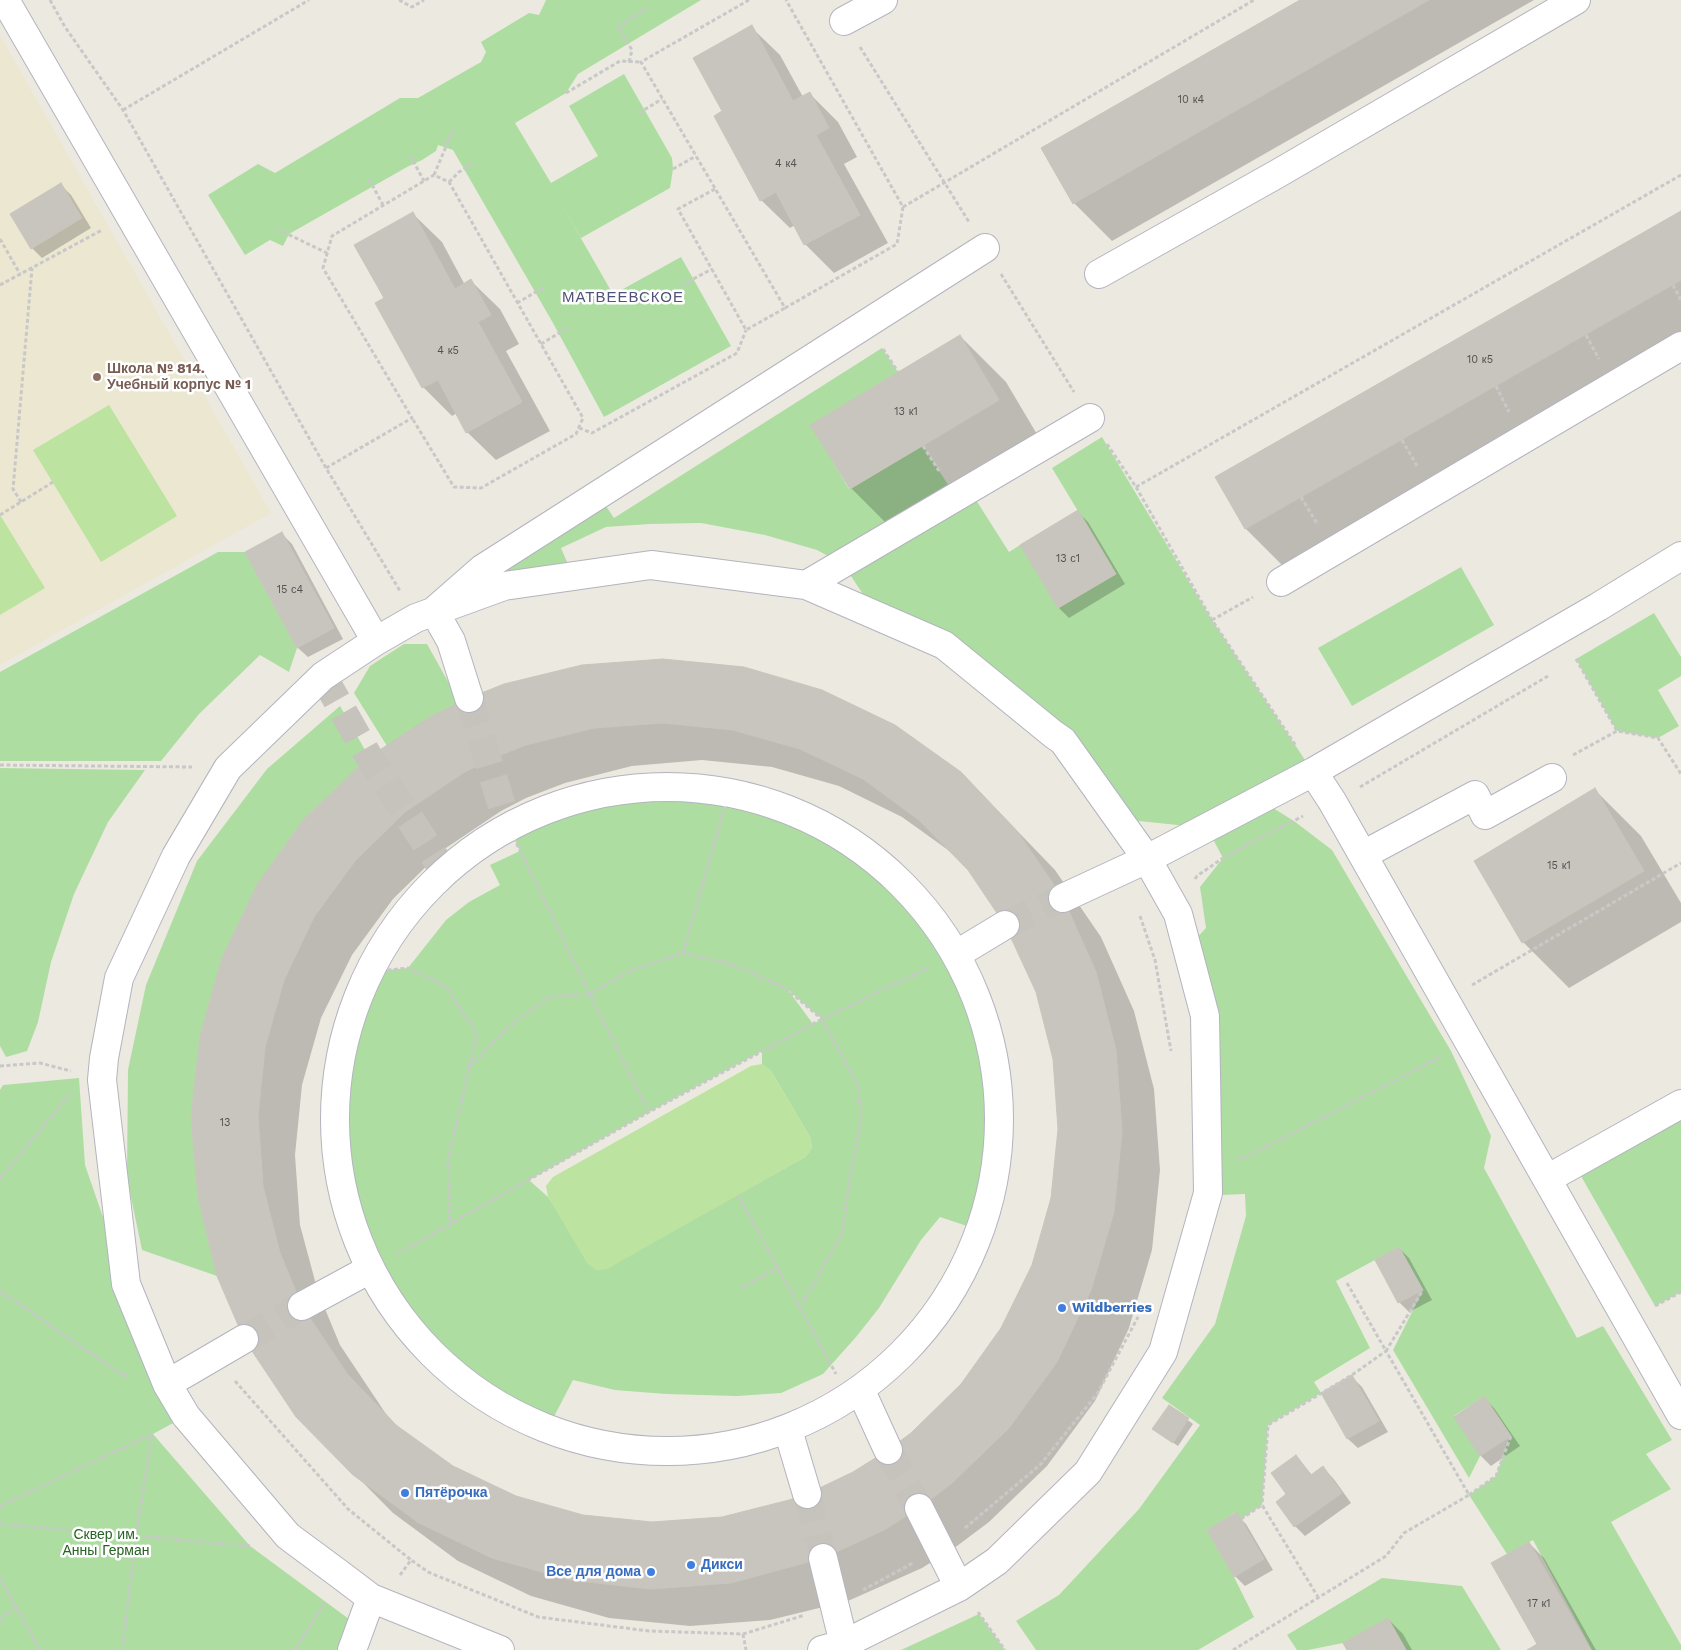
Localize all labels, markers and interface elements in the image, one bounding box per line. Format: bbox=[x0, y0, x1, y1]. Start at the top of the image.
house number: 10 к4 bbox=[1178, 93, 1204, 107]
house number: 4 к4 bbox=[775, 157, 797, 171]
district label: МАТВЕЕВСКОЕ bbox=[561, 289, 685, 307]
house number: 4 к5 bbox=[437, 344, 459, 358]
house number: 10 к5 bbox=[1467, 353, 1493, 367]
place label: Школа № 814. Учебный корпус № 1 bbox=[107, 361, 251, 394]
marker: Школа № 814. Учебный корпус № 1 bbox=[91, 371, 103, 383]
house number: 13 к1 bbox=[894, 405, 918, 419]
house number: 13 с1 bbox=[1056, 552, 1080, 566]
house number: 15 с4 bbox=[277, 583, 303, 597]
house number: 15 к1 bbox=[1547, 859, 1571, 873]
house number: 13 bbox=[220, 1116, 230, 1130]
place label: Wildberries bbox=[1072, 1300, 1152, 1316]
marker: Wildberries bbox=[1056, 1302, 1068, 1314]
place label: Пятёрочка bbox=[415, 1485, 488, 1501]
marker: Пятёрочка bbox=[399, 1487, 411, 1499]
park label: Сквер им. Анны Герман bbox=[63, 1527, 149, 1560]
place label: Дикси bbox=[701, 1557, 743, 1573]
marker: Дикси bbox=[685, 1559, 697, 1571]
place label: Все для дома bbox=[546, 1564, 641, 1580]
marker: Все для дома bbox=[645, 1566, 657, 1578]
house number: 17 к1 bbox=[1527, 1597, 1551, 1611]

